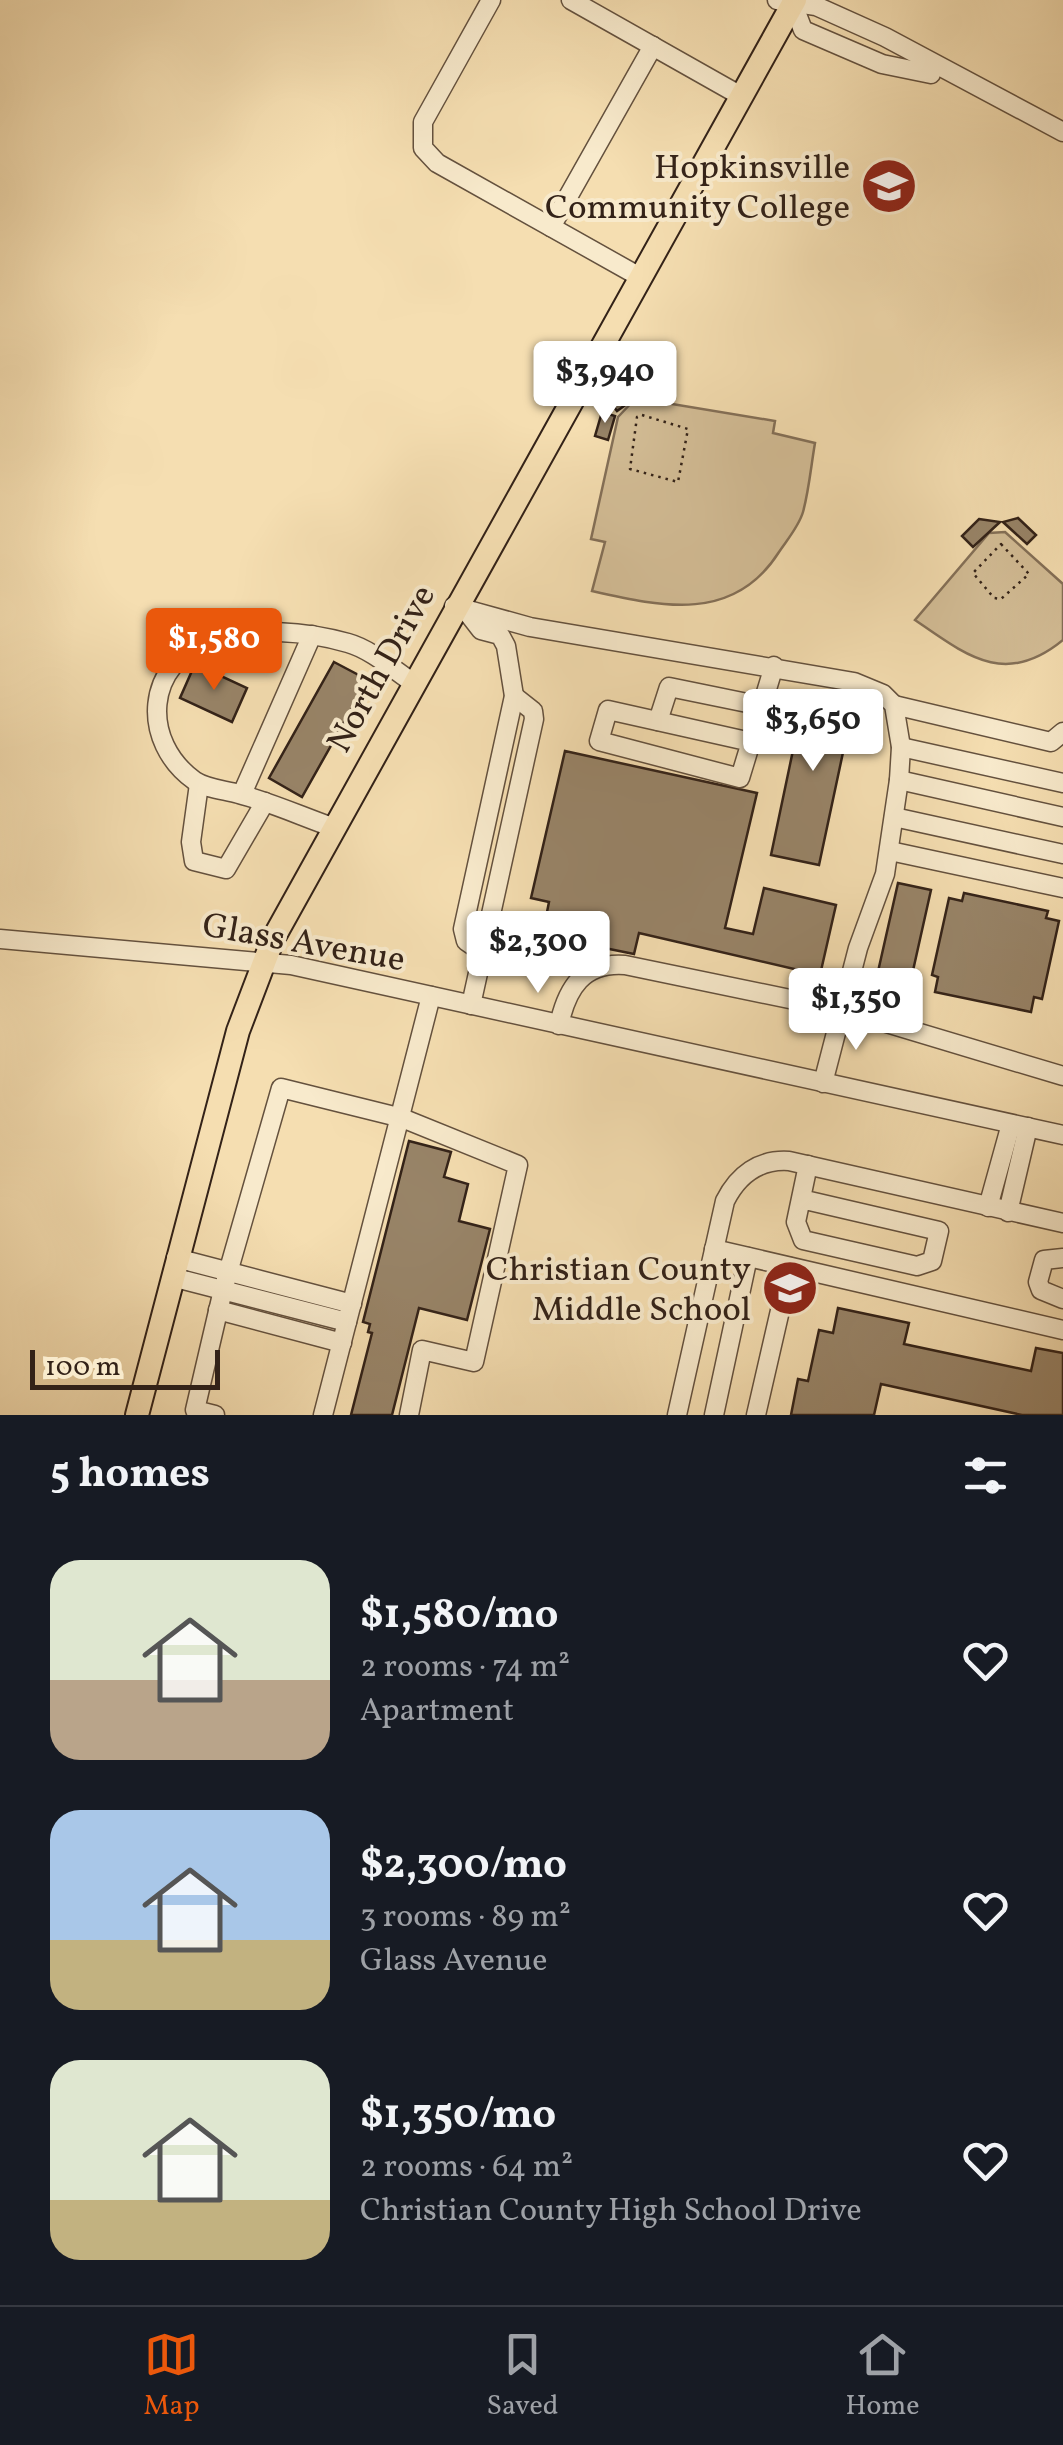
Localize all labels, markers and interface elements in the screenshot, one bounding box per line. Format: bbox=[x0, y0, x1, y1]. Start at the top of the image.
place label: Hopkinsville Community College bbox=[545, 145, 850, 233]
school or university icon: Hopkinsville Community College bbox=[859, 156, 919, 216]
pin: $3,940 bbox=[524, 341, 686, 426]
text: $3,940 bbox=[555, 351, 655, 395]
street label: North Drive bbox=[317, 577, 448, 762]
pin: $1,580 bbox=[133, 608, 295, 693]
text: $1,580 bbox=[168, 618, 260, 662]
pin: $3,650 bbox=[732, 689, 894, 774]
text: $3,650 bbox=[765, 699, 861, 743]
street label: Glass Avenue bbox=[198, 903, 409, 985]
pin: $2,300 bbox=[457, 911, 619, 996]
text: $2,300 bbox=[489, 921, 587, 965]
pin: $1,350 bbox=[775, 968, 937, 1053]
text: $1,350 bbox=[811, 978, 901, 1022]
place label: Christian County Middle School bbox=[486, 1247, 751, 1335]
school or university icon: Christian County Middle School bbox=[760, 1258, 820, 1318]
scale bar bbox=[30, 1345, 220, 1390]
text: 100 m bbox=[45, 1348, 120, 1387]
text: 5 homes bbox=[50, 1446, 210, 1505]
icon: filters bbox=[958, 1448, 1013, 1503]
text: $1,580/mo bbox=[360, 1587, 559, 1646]
icon: home bbox=[130, 1600, 250, 1720]
icon: heart bbox=[958, 1633, 1013, 1688]
text: 2 rooms · 74 m² bbox=[360, 1646, 570, 1690]
text: Apartment bbox=[360, 1690, 514, 1734]
text: $2,300/mo bbox=[360, 1837, 567, 1896]
icon: home bbox=[130, 1850, 250, 1970]
icon: heart bbox=[958, 1883, 1013, 1938]
text: 3 rooms · 89 m² bbox=[360, 1896, 571, 1940]
text: Glass Avenue bbox=[360, 1940, 547, 1984]
text: $1,350/mo bbox=[360, 2087, 556, 2146]
icon: home bbox=[130, 2100, 250, 2220]
icon: heart bbox=[958, 2133, 1013, 2188]
text: 2 rooms · 64 m² bbox=[360, 2146, 573, 2190]
text: Christian County High School Drive bbox=[360, 2190, 862, 2234]
tab: Map bbox=[143, 2327, 200, 2426]
tab: Saved bbox=[486, 2327, 559, 2426]
tab: Home bbox=[845, 2327, 920, 2426]

